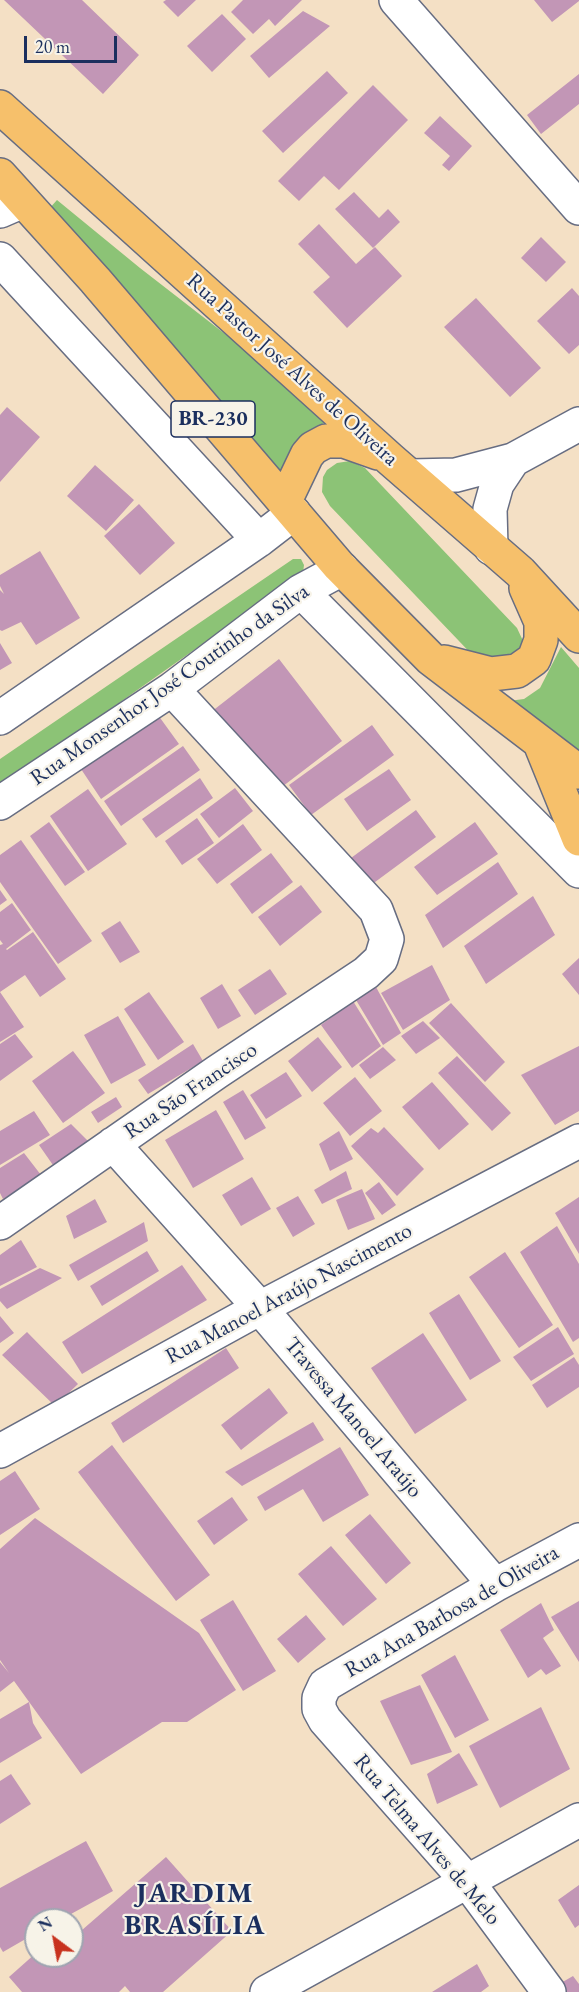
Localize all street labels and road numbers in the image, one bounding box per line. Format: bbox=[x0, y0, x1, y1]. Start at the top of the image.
street label: Rua Pastor José Alves de Oliveira bbox=[181, 268, 403, 472]
road number: BR-230 bbox=[171, 401, 255, 437]
street label: Rua Monsenhor José Coutinho da Silva bbox=[26, 578, 314, 792]
street label: Rua São Francisco bbox=[120, 1037, 262, 1145]
street label: Rua Manoel Araújo Nascimento bbox=[161, 1218, 417, 1370]
street label: Travessa Manoel Araújo bbox=[278, 1333, 428, 1503]
street label: Rua Ana Barbosa de Oliveira bbox=[340, 1540, 564, 1684]
street label: Rua Telma Alves de Melo bbox=[348, 1749, 506, 1931]

